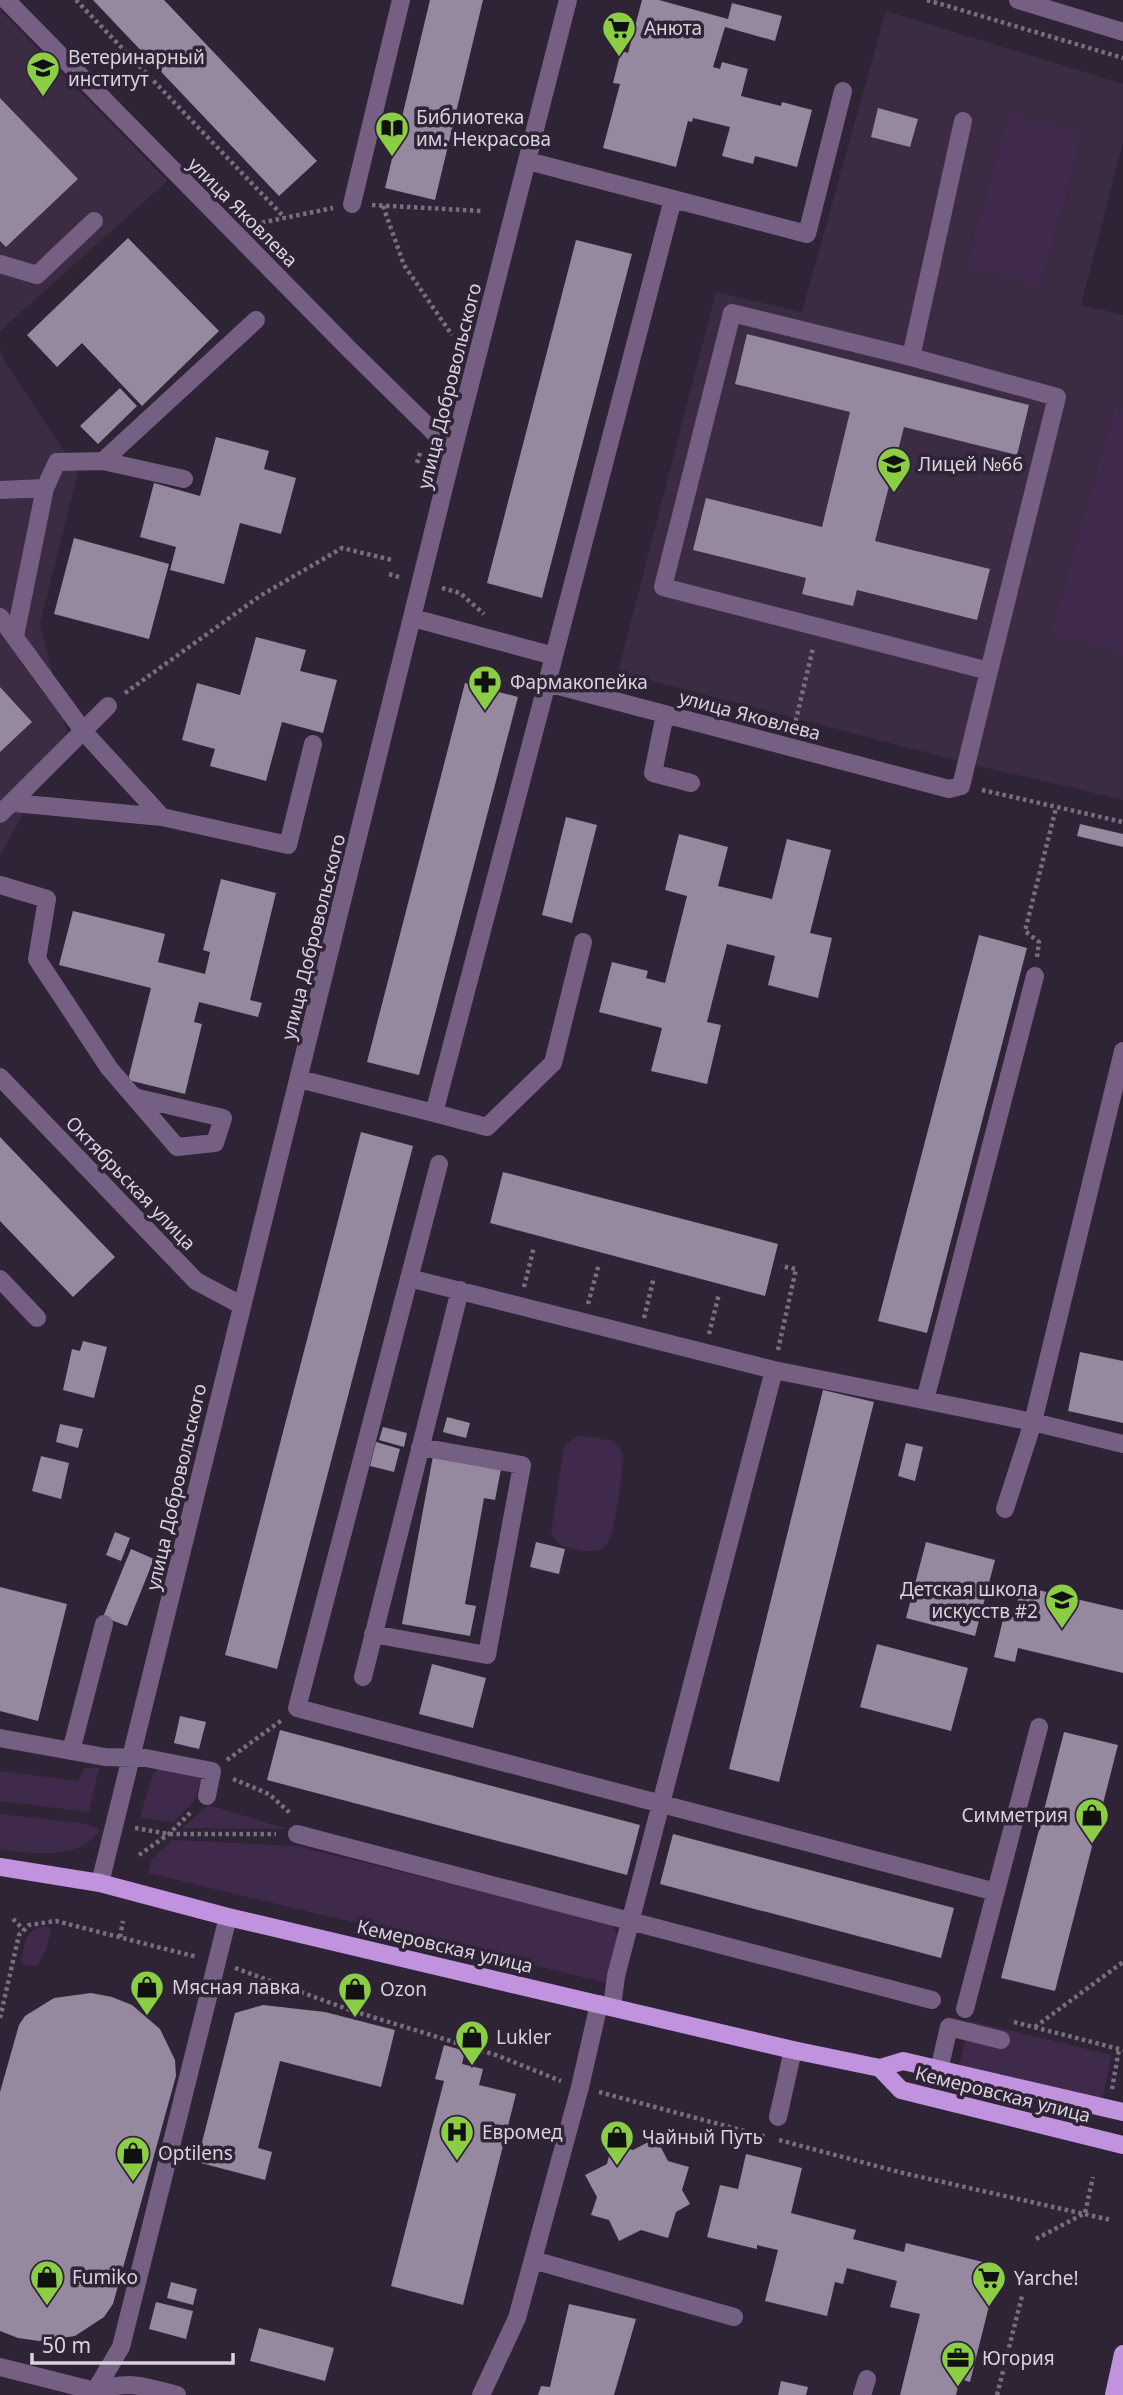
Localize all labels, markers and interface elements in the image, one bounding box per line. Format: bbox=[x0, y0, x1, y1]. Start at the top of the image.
supermarket icon: Анюта bbox=[600, 9, 638, 58]
place label: Анюта bbox=[644, 15, 702, 41]
place label: Ветеринарный институт bbox=[68, 44, 205, 92]
school or university icon: Ветеринарный институт bbox=[24, 49, 62, 98]
place label: Библиотека им. Некрасова bbox=[416, 104, 551, 152]
library icon: Библиотека им. Некрасова bbox=[373, 109, 411, 158]
street label: улица Яковлева bbox=[182, 151, 304, 273]
street label: улица Добровольского bbox=[411, 280, 487, 492]
school or university icon: Лицей №66 bbox=[875, 445, 913, 494]
place label: Лицей №66 bbox=[918, 451, 1023, 477]
pharmacy icon: Фармакопейка bbox=[466, 663, 504, 712]
place label: Фармакопейка bbox=[510, 669, 648, 695]
street label: улица Яковлева bbox=[676, 684, 824, 746]
street label: улица Добровольского bbox=[275, 831, 351, 1043]
street label: Октябрьская улица bbox=[60, 1110, 202, 1256]
street label: улица Добровольского bbox=[140, 1381, 212, 1593]
place label: Детская школа искусств #2 bbox=[900, 1576, 1038, 1624]
school or university icon: Детская школа искусств #2 bbox=[1043, 1581, 1081, 1630]
shop icon: Симметрия bbox=[1073, 1796, 1111, 1845]
place label: Симметрия bbox=[961, 1802, 1068, 1828]
street label: Кемеровская улица bbox=[354, 1913, 536, 1979]
shop icon: Мясная лавка bbox=[128, 1968, 166, 2017]
shop icon: Ozon bbox=[336, 1970, 374, 2019]
place label: Мясная лавка bbox=[172, 1974, 300, 2000]
place label: Ozon bbox=[380, 1976, 427, 2002]
shop icon: Lukler bbox=[453, 2018, 491, 2067]
place label: Lukler bbox=[496, 2024, 551, 2050]
street label: Кемеровская улица bbox=[913, 2060, 1093, 2128]
hospital icon: Евромед bbox=[438, 2113, 476, 2162]
shop icon: Чайный Путь bbox=[598, 2118, 636, 2167]
place label: Евромед bbox=[482, 2119, 563, 2145]
place label: Чайный Путь bbox=[642, 2124, 763, 2150]
shop icon: Optilens bbox=[114, 2134, 152, 2183]
place label: Optilens bbox=[158, 2140, 233, 2166]
shop icon: Fumiko bbox=[28, 2258, 66, 2307]
supermarket icon: Yarche! bbox=[970, 2259, 1008, 2308]
place label: Fumiko bbox=[72, 2264, 138, 2290]
place label: Yarche! bbox=[1014, 2265, 1079, 2291]
scale bar bbox=[32, 2322, 233, 2366]
text: 50 m bbox=[42, 2331, 91, 2359]
office icon: Югория bbox=[939, 2339, 977, 2388]
place label: Югория bbox=[982, 2345, 1055, 2371]

